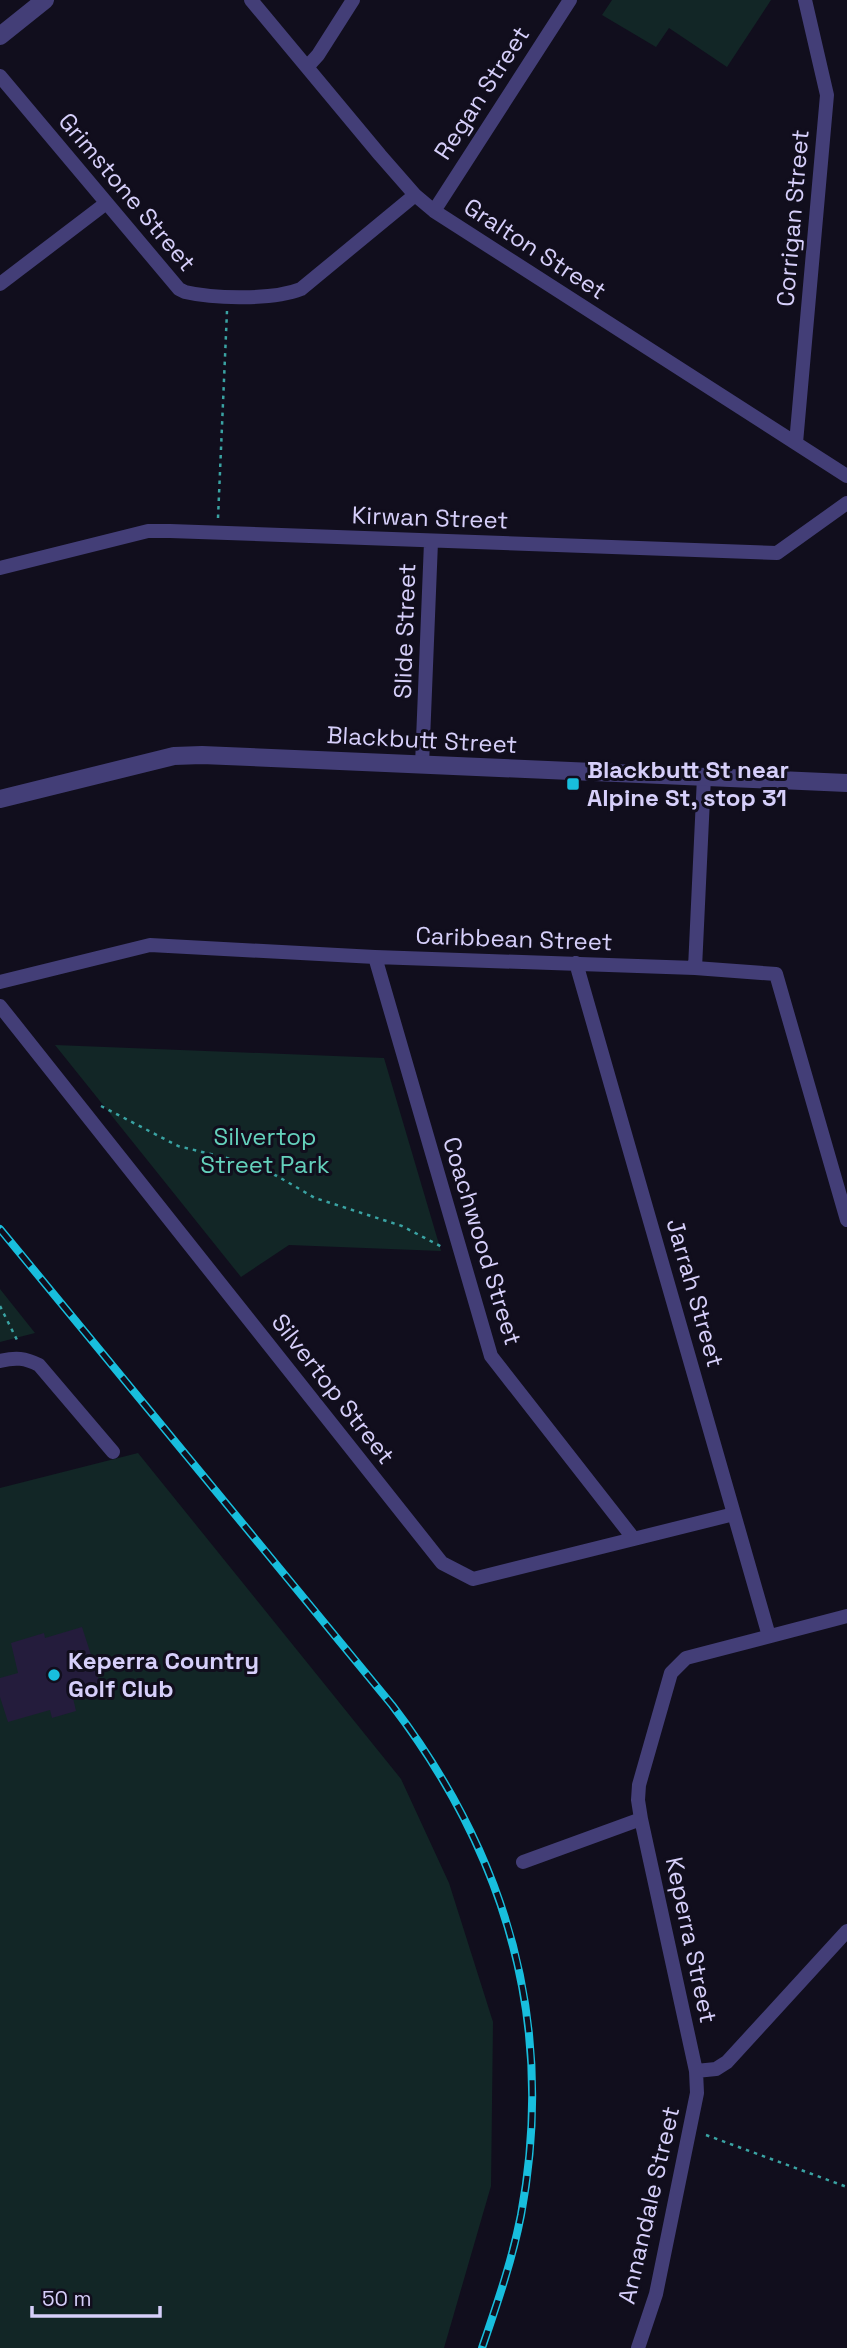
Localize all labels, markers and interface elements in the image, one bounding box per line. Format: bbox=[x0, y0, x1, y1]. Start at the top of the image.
street label: Regan Street bbox=[427, 20, 536, 165]
street label: Grimstone Street bbox=[52, 106, 203, 277]
street label: Corrigan Street bbox=[769, 128, 816, 308]
street label: Gralton Street bbox=[458, 191, 612, 306]
street label: Kirwan Street bbox=[351, 499, 509, 536]
street label: Slide Street bbox=[387, 563, 422, 699]
street label: Blackbutt Street bbox=[326, 719, 518, 760]
place label: Blackbutt St near Alpine St, stop 31 bbox=[587, 754, 789, 813]
marker: Blackbutt St near Alpine St, stop 31 bbox=[565, 776, 581, 792]
street label: Caribbean Street bbox=[415, 920, 613, 957]
park label: Silvertop Street Park bbox=[200, 1121, 330, 1180]
street label: Coachwood Street bbox=[436, 1133, 529, 1349]
street label: Jarrah Street bbox=[659, 1215, 731, 1371]
street label: Silvertop Street bbox=[265, 1307, 402, 1470]
place label: Keperra Country Golf Club bbox=[68, 1645, 259, 1704]
marker: Keperra Country Golf Club bbox=[46, 1667, 62, 1683]
street label: Keperra Street bbox=[659, 1854, 724, 2026]
street label: Annandale Street bbox=[611, 2103, 686, 2307]
scale bar bbox=[32, 2274, 159, 2318]
text: 50 m bbox=[42, 2285, 92, 2312]

